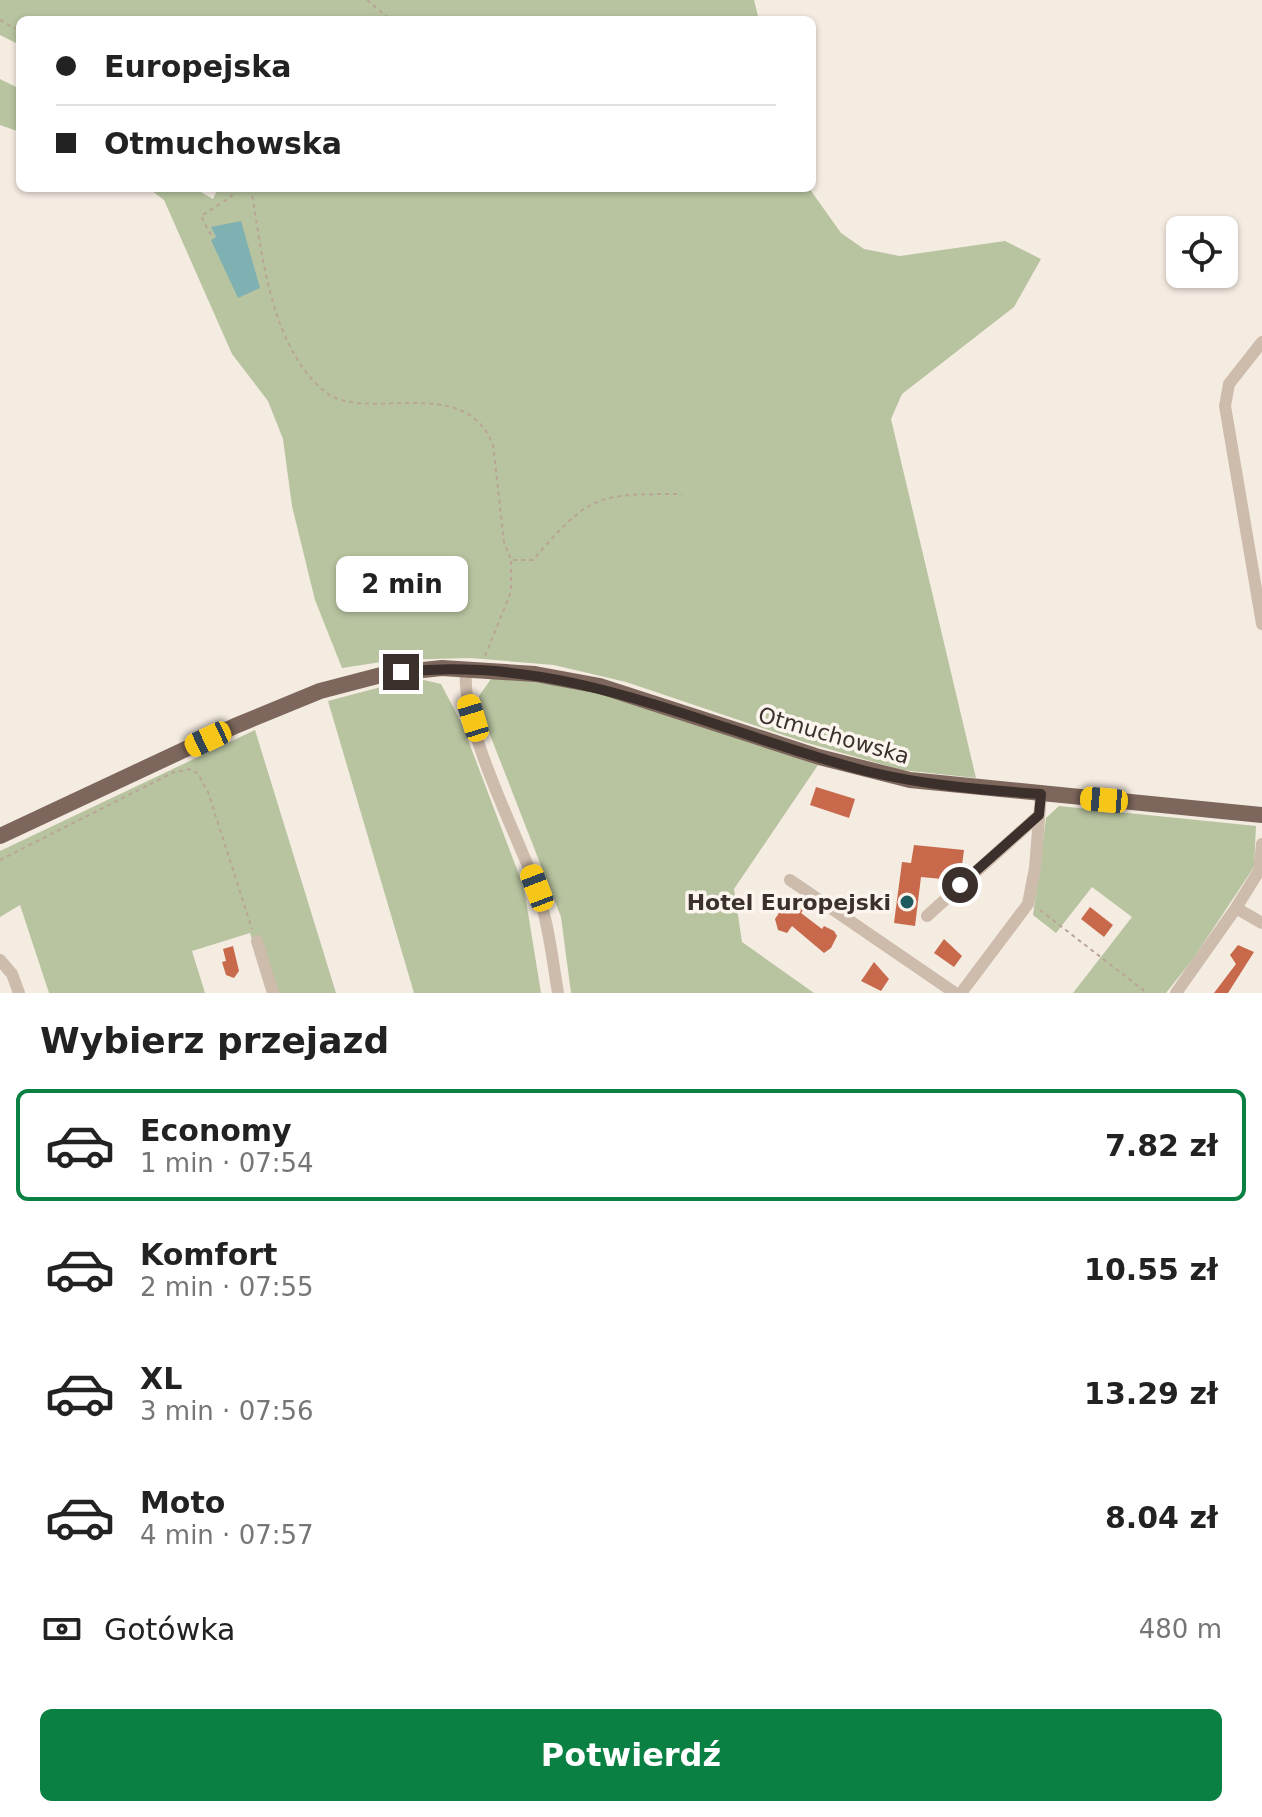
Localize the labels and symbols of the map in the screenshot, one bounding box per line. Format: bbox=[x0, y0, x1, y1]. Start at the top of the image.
callout: 2 min bbox=[335, 556, 467, 612]
route end bbox=[383, 654, 419, 690]
car bbox=[455, 692, 491, 744]
street label: Otmuchowska bbox=[755, 702, 912, 769]
car bbox=[181, 718, 235, 760]
car bbox=[1079, 786, 1129, 814]
car bbox=[517, 861, 557, 915]
route start bbox=[942, 867, 978, 903]
place label: Hotel Europejski bbox=[687, 890, 891, 915]
marker: Hotel Europejski bbox=[898, 893, 916, 911]

